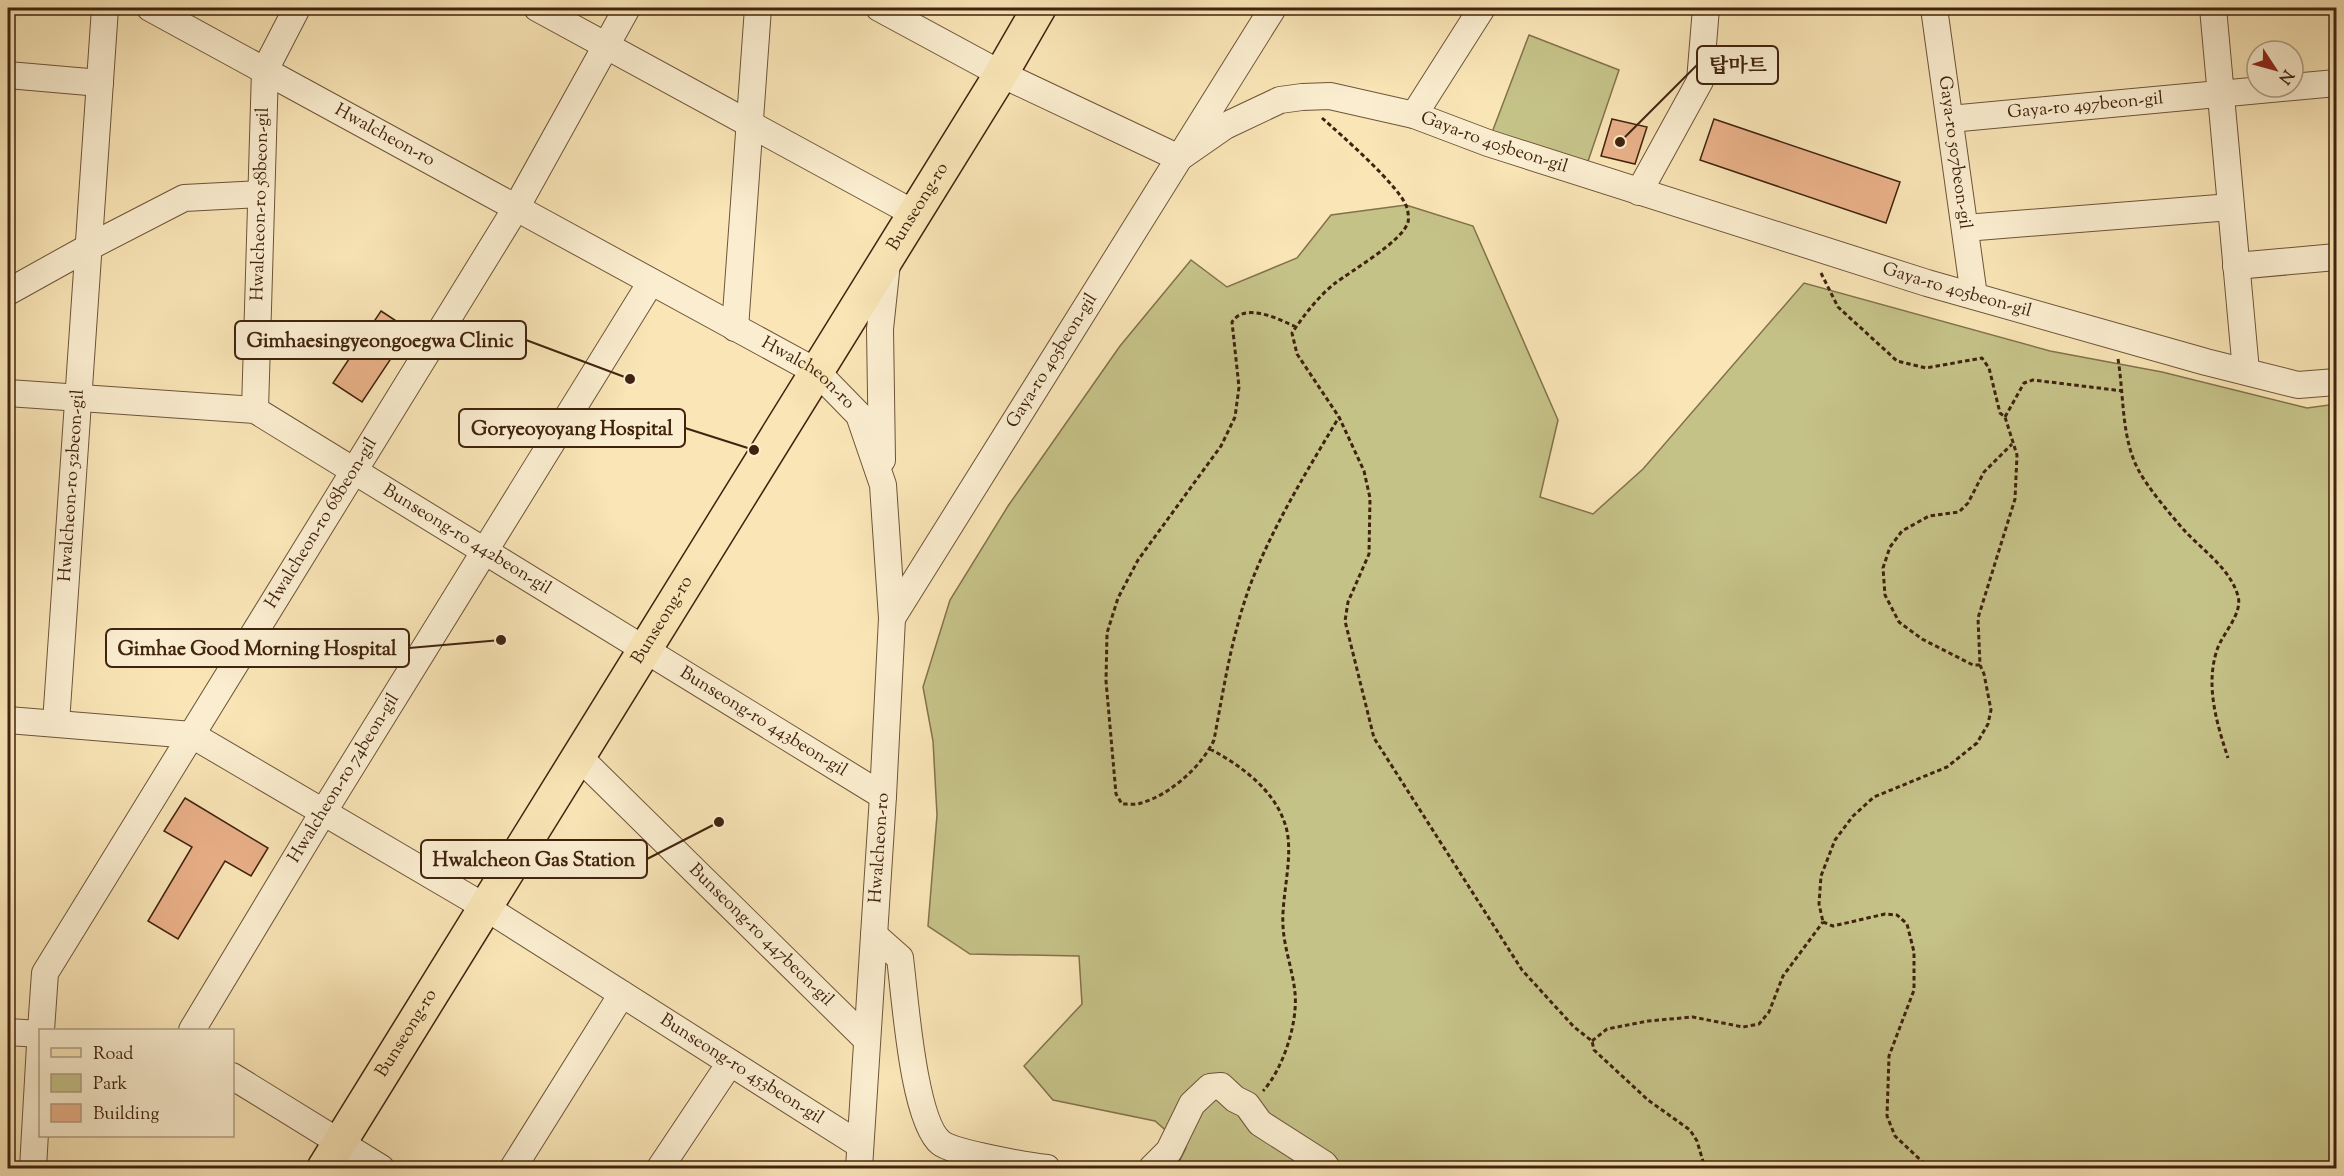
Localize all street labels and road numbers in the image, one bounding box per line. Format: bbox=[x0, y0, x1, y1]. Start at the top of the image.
street label: Gaya-ro 507beon-gil bbox=[1931, 74, 1978, 231]
street label: Gaya-ro 497beon-gil bbox=[2006, 86, 2165, 127]
street label: Hwalcheon-ro bbox=[330, 98, 439, 174]
street label: Gaya-ro 405beon-gil bbox=[1416, 106, 1571, 181]
street label: Hwalcheon-ro 58beon-gil bbox=[245, 107, 277, 301]
street label: Bunseong-ro bbox=[881, 158, 956, 256]
street label: Gaya-ro 405beon-gil bbox=[1879, 257, 2035, 325]
street label: Gaya-ro 405beon-gil bbox=[1001, 289, 1104, 433]
street label: Hwalcheon-ro bbox=[756, 331, 860, 416]
street label: Hwalcheon-ro 52beon-gil bbox=[53, 389, 92, 583]
street label: Hwalcheon-ro 68beon-gil bbox=[259, 433, 384, 614]
street label: Bunseong-ro 442beon-gil bbox=[377, 478, 556, 602]
street label: Bunseong-ro bbox=[626, 571, 700, 670]
street label: Bunseong-ro 443beon-gil bbox=[674, 661, 852, 784]
street label: Hwalcheon-ro 74beon-gil bbox=[282, 689, 406, 868]
street label: Hwalcheon-ro bbox=[863, 792, 897, 904]
street label: Bunseong-ro 447beon-gil bbox=[682, 858, 839, 1013]
street label: Bunseong-ro bbox=[370, 984, 444, 1083]
street label: Bunseong-ro 453beon-gil bbox=[654, 1008, 828, 1131]

